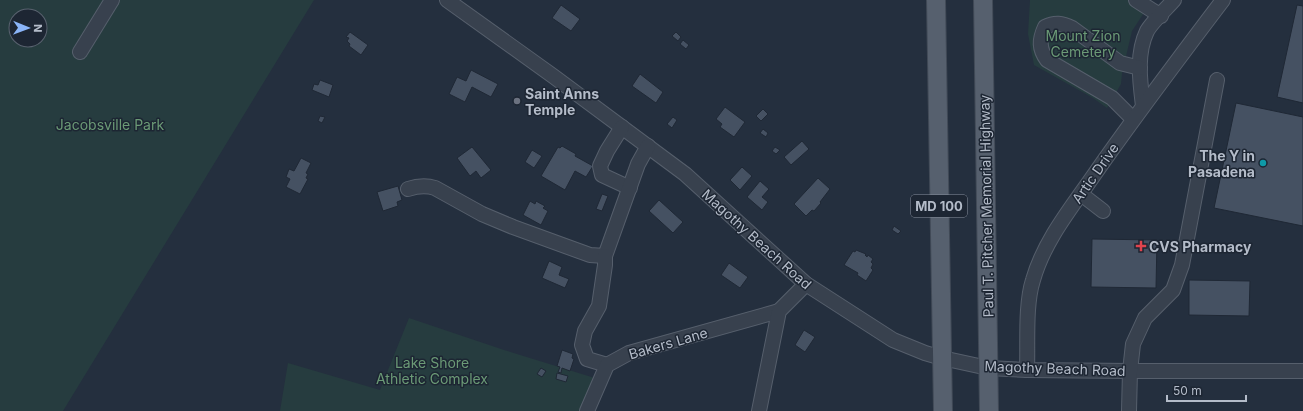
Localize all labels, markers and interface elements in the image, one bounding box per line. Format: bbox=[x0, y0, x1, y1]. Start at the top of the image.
north arrow bbox=[8, 8, 48, 48]
text: N bbox=[31, 24, 45, 32]
park label: Mount Zion Cemetery bbox=[1046, 27, 1120, 60]
place label: Saint Anns Temple bbox=[525, 85, 599, 118]
street label: Paul T. Pitcher Memorial Highway bbox=[976, 94, 996, 317]
marker: Saint Anns Temple bbox=[512, 96, 522, 106]
park label: Jacobsville Park bbox=[56, 116, 164, 133]
street label: Artic Drive bbox=[1068, 140, 1122, 206]
place label: The Y in Pasadena bbox=[1188, 147, 1255, 180]
marker: The Y in Pasadena bbox=[1258, 158, 1268, 168]
street label: Magothy Beach Road bbox=[699, 185, 815, 293]
road number: MD 100 bbox=[911, 195, 967, 217]
place label: CVS Pharmacy bbox=[1149, 238, 1252, 255]
marker: CVS Pharmacy bbox=[1136, 241, 1146, 251]
street label: Bakers Lane bbox=[627, 324, 709, 362]
park label: Lake Shore Athletic Complex bbox=[376, 354, 488, 387]
street label: Magothy Beach Road bbox=[984, 357, 1126, 379]
scale bar bbox=[1167, 377, 1246, 403]
text: 50 m bbox=[1173, 383, 1202, 398]

